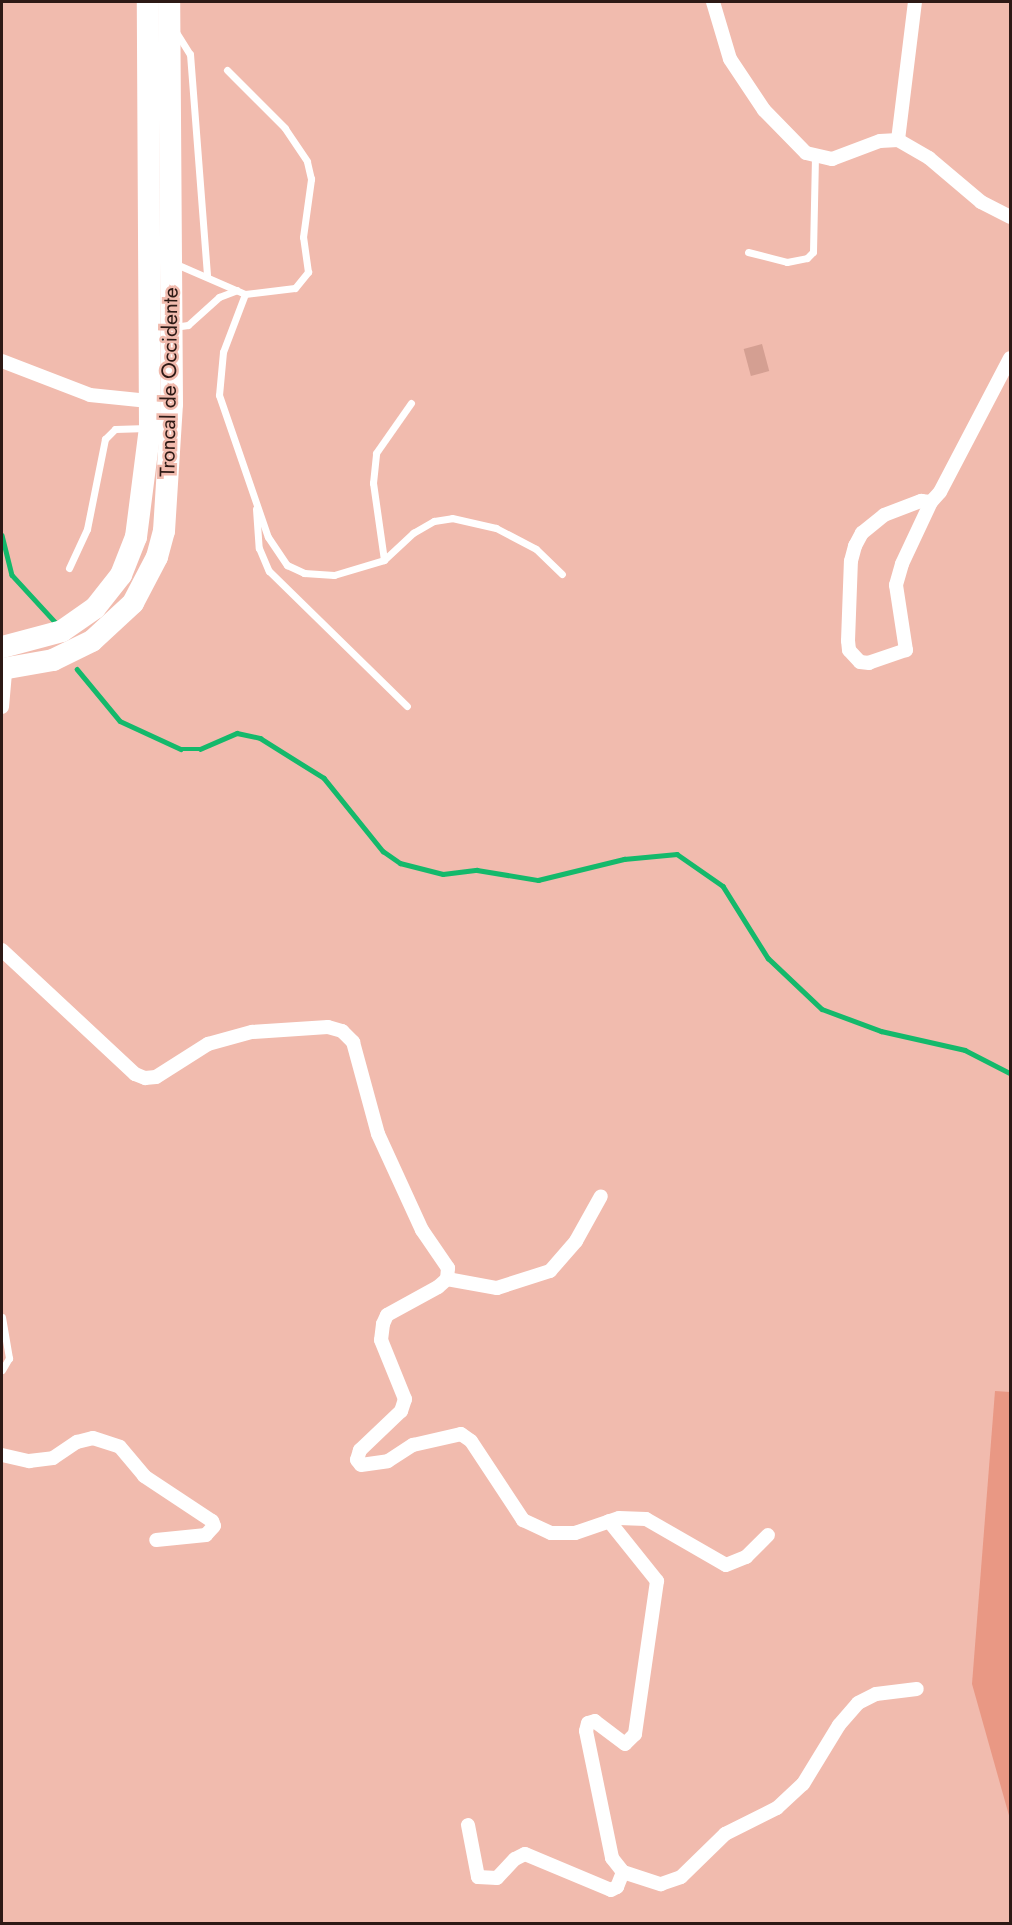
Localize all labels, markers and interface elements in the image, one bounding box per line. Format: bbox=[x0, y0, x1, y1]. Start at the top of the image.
street label: Troncal de Occidente bbox=[155, 287, 183, 477]

